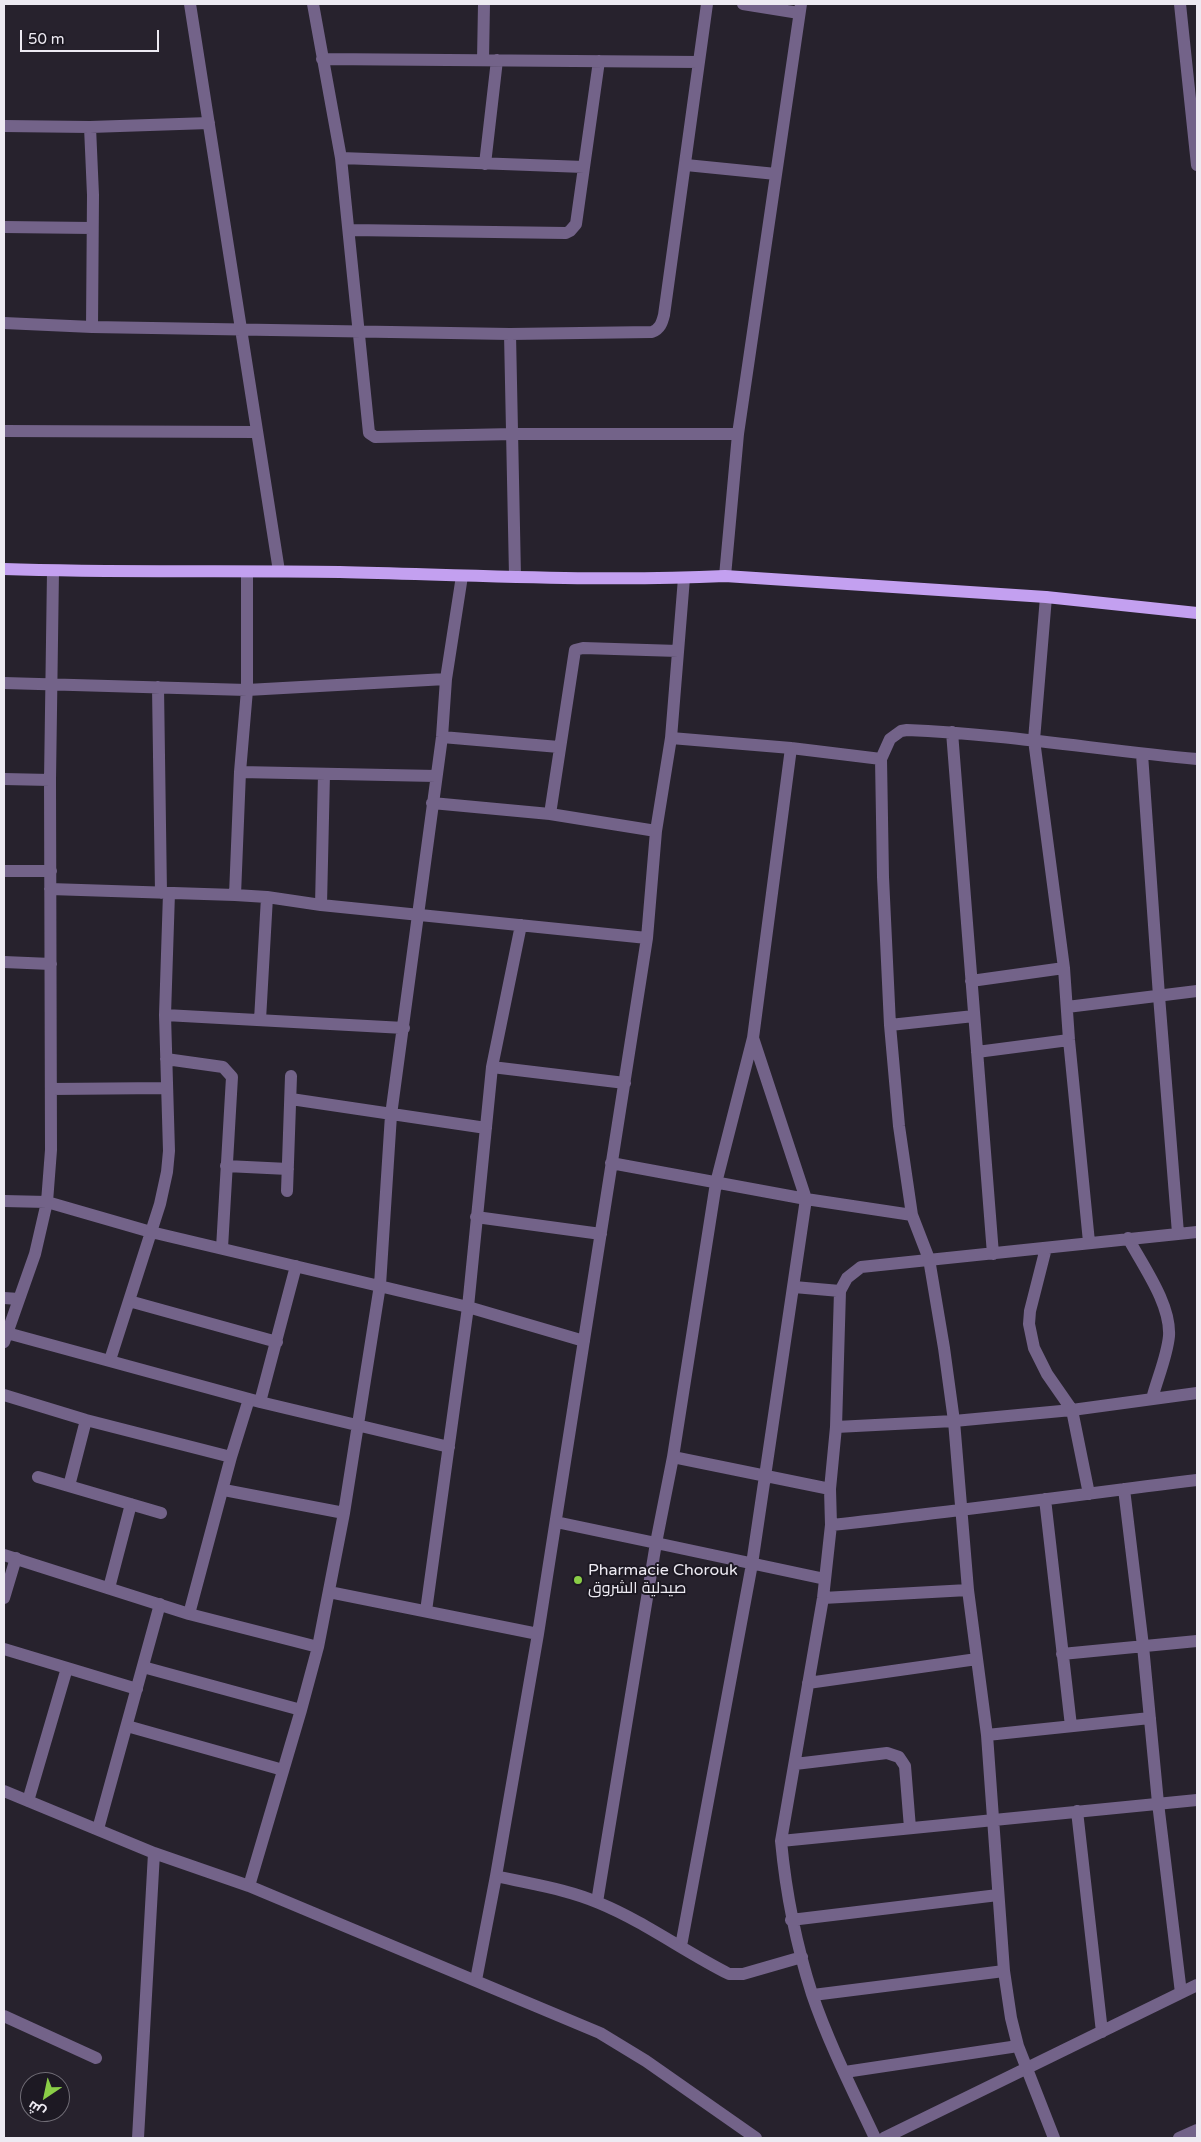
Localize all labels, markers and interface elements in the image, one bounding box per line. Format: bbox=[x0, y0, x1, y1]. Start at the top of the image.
scale bar bbox=[22, 20, 161, 52]
text: 50 m bbox=[28, 30, 65, 48]
place label: Pharmacie Chorouk صيدلية الشروق bbox=[588, 1561, 738, 1599]
marker: Pharmacie Chorouk صيدلية الشروق bbox=[572, 1574, 584, 1586]
north arrow bbox=[20, 2072, 70, 2122]
text: ش bbox=[25, 2097, 49, 2121]

